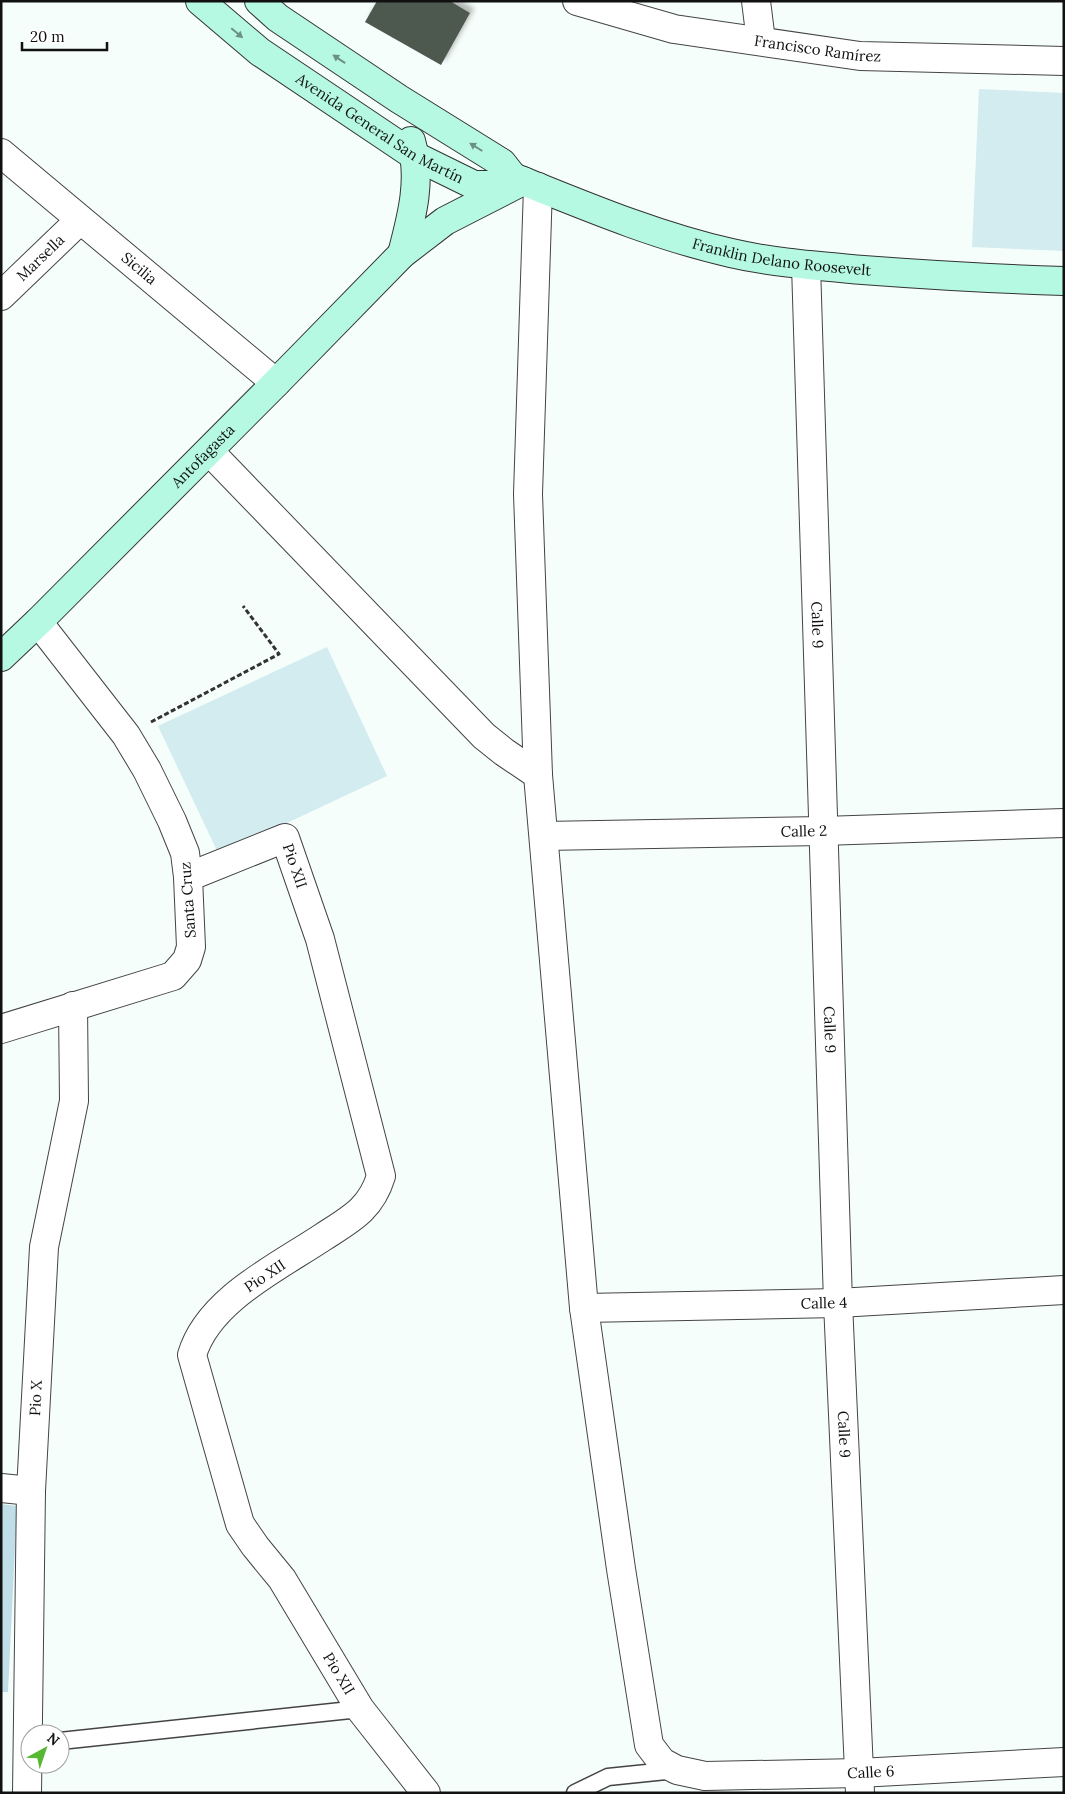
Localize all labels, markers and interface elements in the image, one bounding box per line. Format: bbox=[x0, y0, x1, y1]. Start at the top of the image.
scale bar bbox=[22, 20, 108, 52]
text: 20 m bbox=[30, 27, 65, 46]
one-way arrow bbox=[231, 27, 244, 38]
street label: Francisco Ramírez bbox=[753, 31, 881, 66]
one-way arrow bbox=[333, 54, 346, 64]
street label: Avenida General San Martín bbox=[292, 68, 467, 187]
one-way arrow bbox=[470, 142, 483, 151]
street label: Marsella bbox=[12, 230, 68, 285]
street label: Franklin Delano Roosevelt bbox=[690, 233, 872, 280]
street label: Sicilia bbox=[118, 248, 161, 289]
street label: Antofagasta bbox=[166, 420, 239, 492]
street label: Calle 9 bbox=[807, 601, 828, 649]
street label: Calle 2 bbox=[780, 821, 828, 841]
street label: Pio XII bbox=[279, 841, 312, 890]
street label: Santa Cruz bbox=[175, 861, 200, 939]
street label: Calle 9 bbox=[820, 1006, 840, 1054]
street label: Pio XII bbox=[240, 1255, 289, 1296]
street label: Calle 4 bbox=[800, 1292, 848, 1313]
street label: Pio X bbox=[25, 1380, 46, 1417]
street label: Calle 9 bbox=[834, 1410, 855, 1458]
street label: Pio XII bbox=[319, 1649, 359, 1698]
north arrow bbox=[20, 1724, 70, 1774]
text: N bbox=[43, 1729, 63, 1750]
street label: Calle 6 bbox=[847, 1761, 895, 1782]

